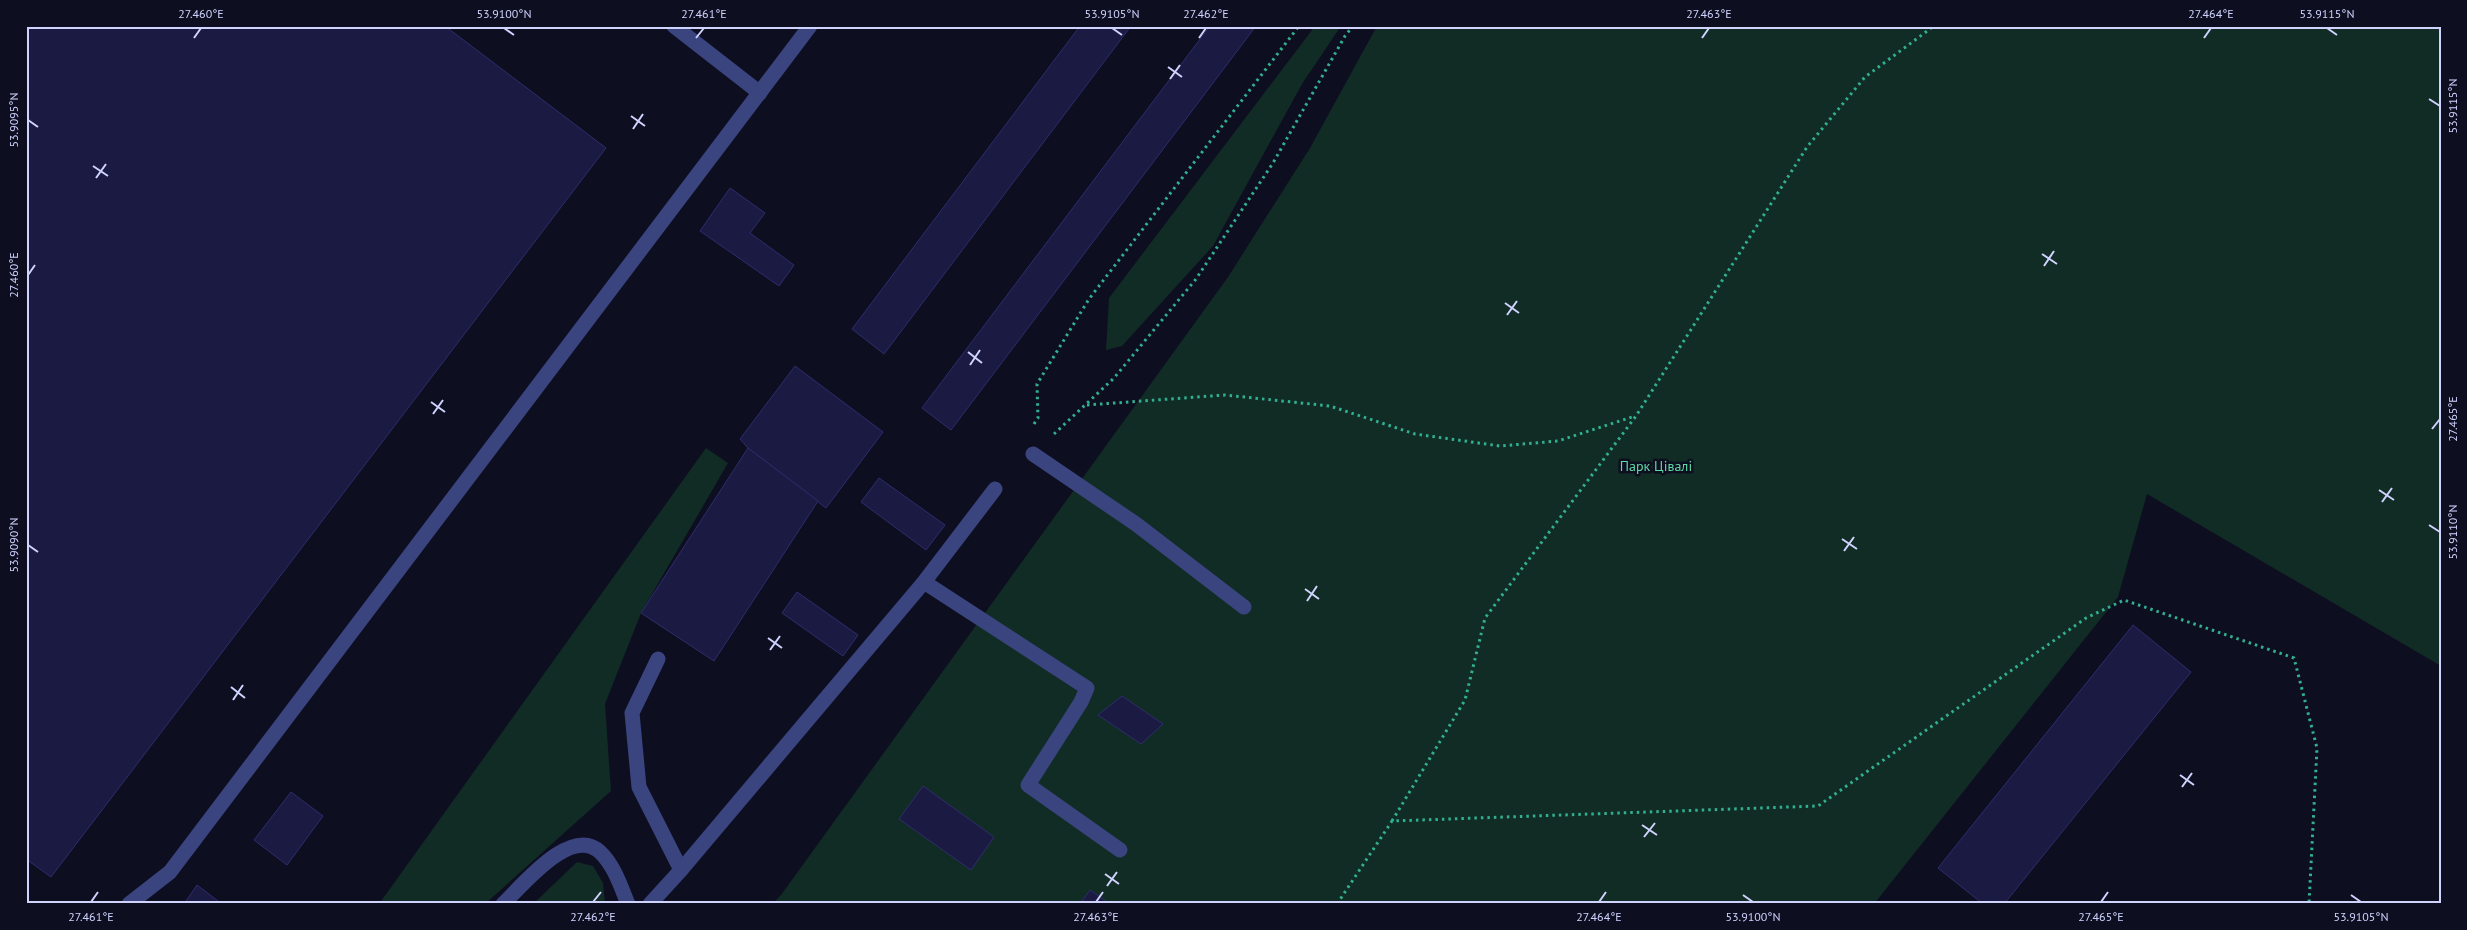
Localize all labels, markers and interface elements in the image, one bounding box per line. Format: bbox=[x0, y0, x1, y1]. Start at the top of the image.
text: 27.460°E bbox=[178, 6, 224, 21]
text: 53.9100°N bbox=[477, 6, 531, 21]
text: 27.461°E bbox=[681, 6, 727, 21]
text: 53.9105°N bbox=[1085, 6, 1139, 21]
text: 27.462°E bbox=[1183, 6, 1229, 21]
text: 27.463°E bbox=[1686, 6, 1732, 21]
text: 27.464°E bbox=[2188, 6, 2234, 21]
text: 53.9115°N bbox=[2300, 6, 2354, 21]
text: 53.9115°N bbox=[2445, 79, 2460, 133]
text: 53.9095°N bbox=[6, 93, 21, 147]
text: 27.460°E bbox=[6, 252, 21, 298]
text: 27.465°E bbox=[2445, 396, 2460, 442]
park label: Парк Цівалі bbox=[1620, 457, 1692, 475]
text: 53.9110°N bbox=[2445, 505, 2460, 559]
text: 53.9090°N bbox=[6, 518, 21, 572]
text: 27.461°E bbox=[68, 909, 114, 924]
text: 27.462°E bbox=[570, 909, 616, 924]
text: 27.463°E bbox=[1073, 909, 1119, 924]
text: 27.464°E bbox=[1576, 909, 1622, 924]
text: 53.9100°N bbox=[1726, 909, 1780, 924]
text: 27.465°E bbox=[2078, 909, 2124, 924]
text: 53.9105°N bbox=[2334, 909, 2388, 924]

